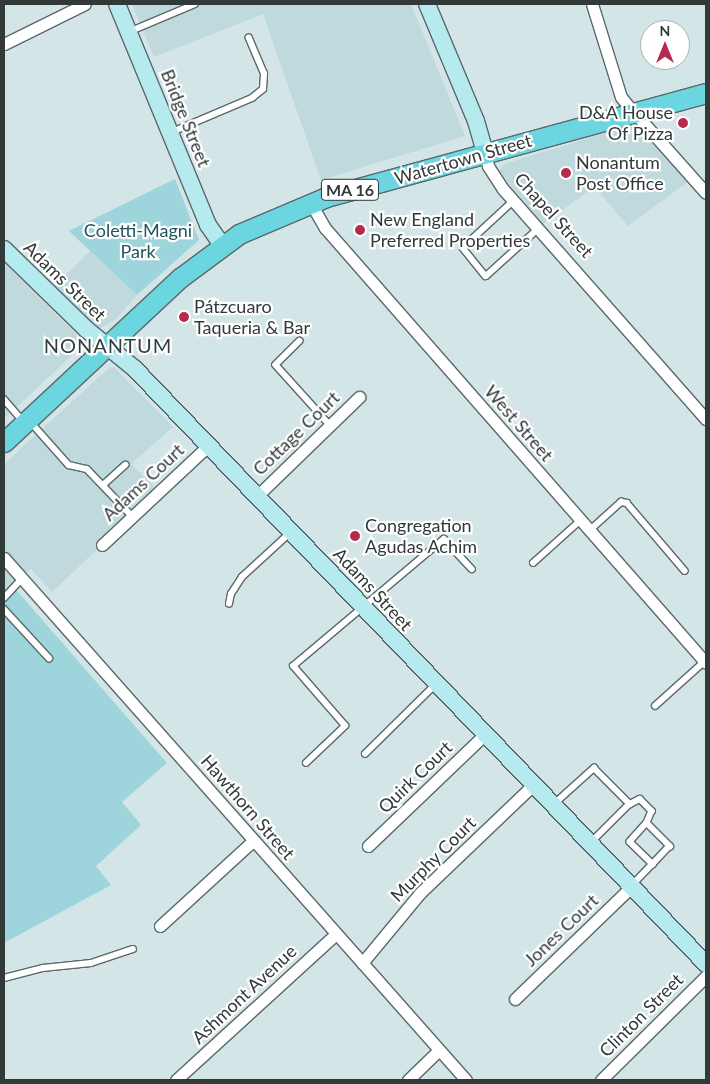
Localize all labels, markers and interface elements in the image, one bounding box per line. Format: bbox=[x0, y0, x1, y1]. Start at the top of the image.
north arrow bbox=[640, 20, 690, 70]
text: N bbox=[660, 22, 670, 39]
street label: Bridge Street bbox=[157, 66, 215, 170]
place label: D&A House Of Pizza bbox=[578, 102, 673, 144]
marker: D&A House Of Pizza bbox=[677, 117, 689, 129]
street label: Watertown Street bbox=[392, 129, 534, 189]
place label: Nonantum Post Office bbox=[576, 152, 664, 194]
marker: Nonantum Post Office bbox=[560, 167, 572, 179]
street label: Chapel Street bbox=[510, 168, 598, 262]
road number: MA 16 bbox=[320, 176, 380, 204]
place label: New England Preferred Properties bbox=[370, 209, 530, 252]
park label: Coletti-Magni Park bbox=[84, 220, 192, 262]
marker: New England Preferred Properties bbox=[354, 224, 366, 236]
street label: Adams Street bbox=[20, 237, 110, 325]
place label: Pátzcuaro Taqueria & Bar bbox=[194, 296, 310, 338]
marker: Pátzcuaro Taqueria & Bar bbox=[178, 311, 190, 323]
district label: NONANTUM bbox=[43, 333, 173, 357]
street label: West Street bbox=[480, 381, 558, 465]
street label: Cottage Court bbox=[248, 386, 344, 480]
street label: Adams Court bbox=[98, 439, 188, 525]
place label: Congregation Agudas Achim bbox=[365, 515, 478, 558]
marker: Congregation Agudas Achim bbox=[349, 530, 361, 542]
street label: Adams Street bbox=[329, 543, 417, 635]
street label: Quirk Court bbox=[374, 737, 456, 817]
street label: Hawthorn Street bbox=[197, 750, 299, 864]
street label: Murphy Court bbox=[386, 812, 480, 906]
street label: Jones Court bbox=[519, 889, 603, 971]
street label: Ashmont Avenue bbox=[187, 940, 301, 1048]
street label: Clinton Street bbox=[595, 969, 687, 1061]

